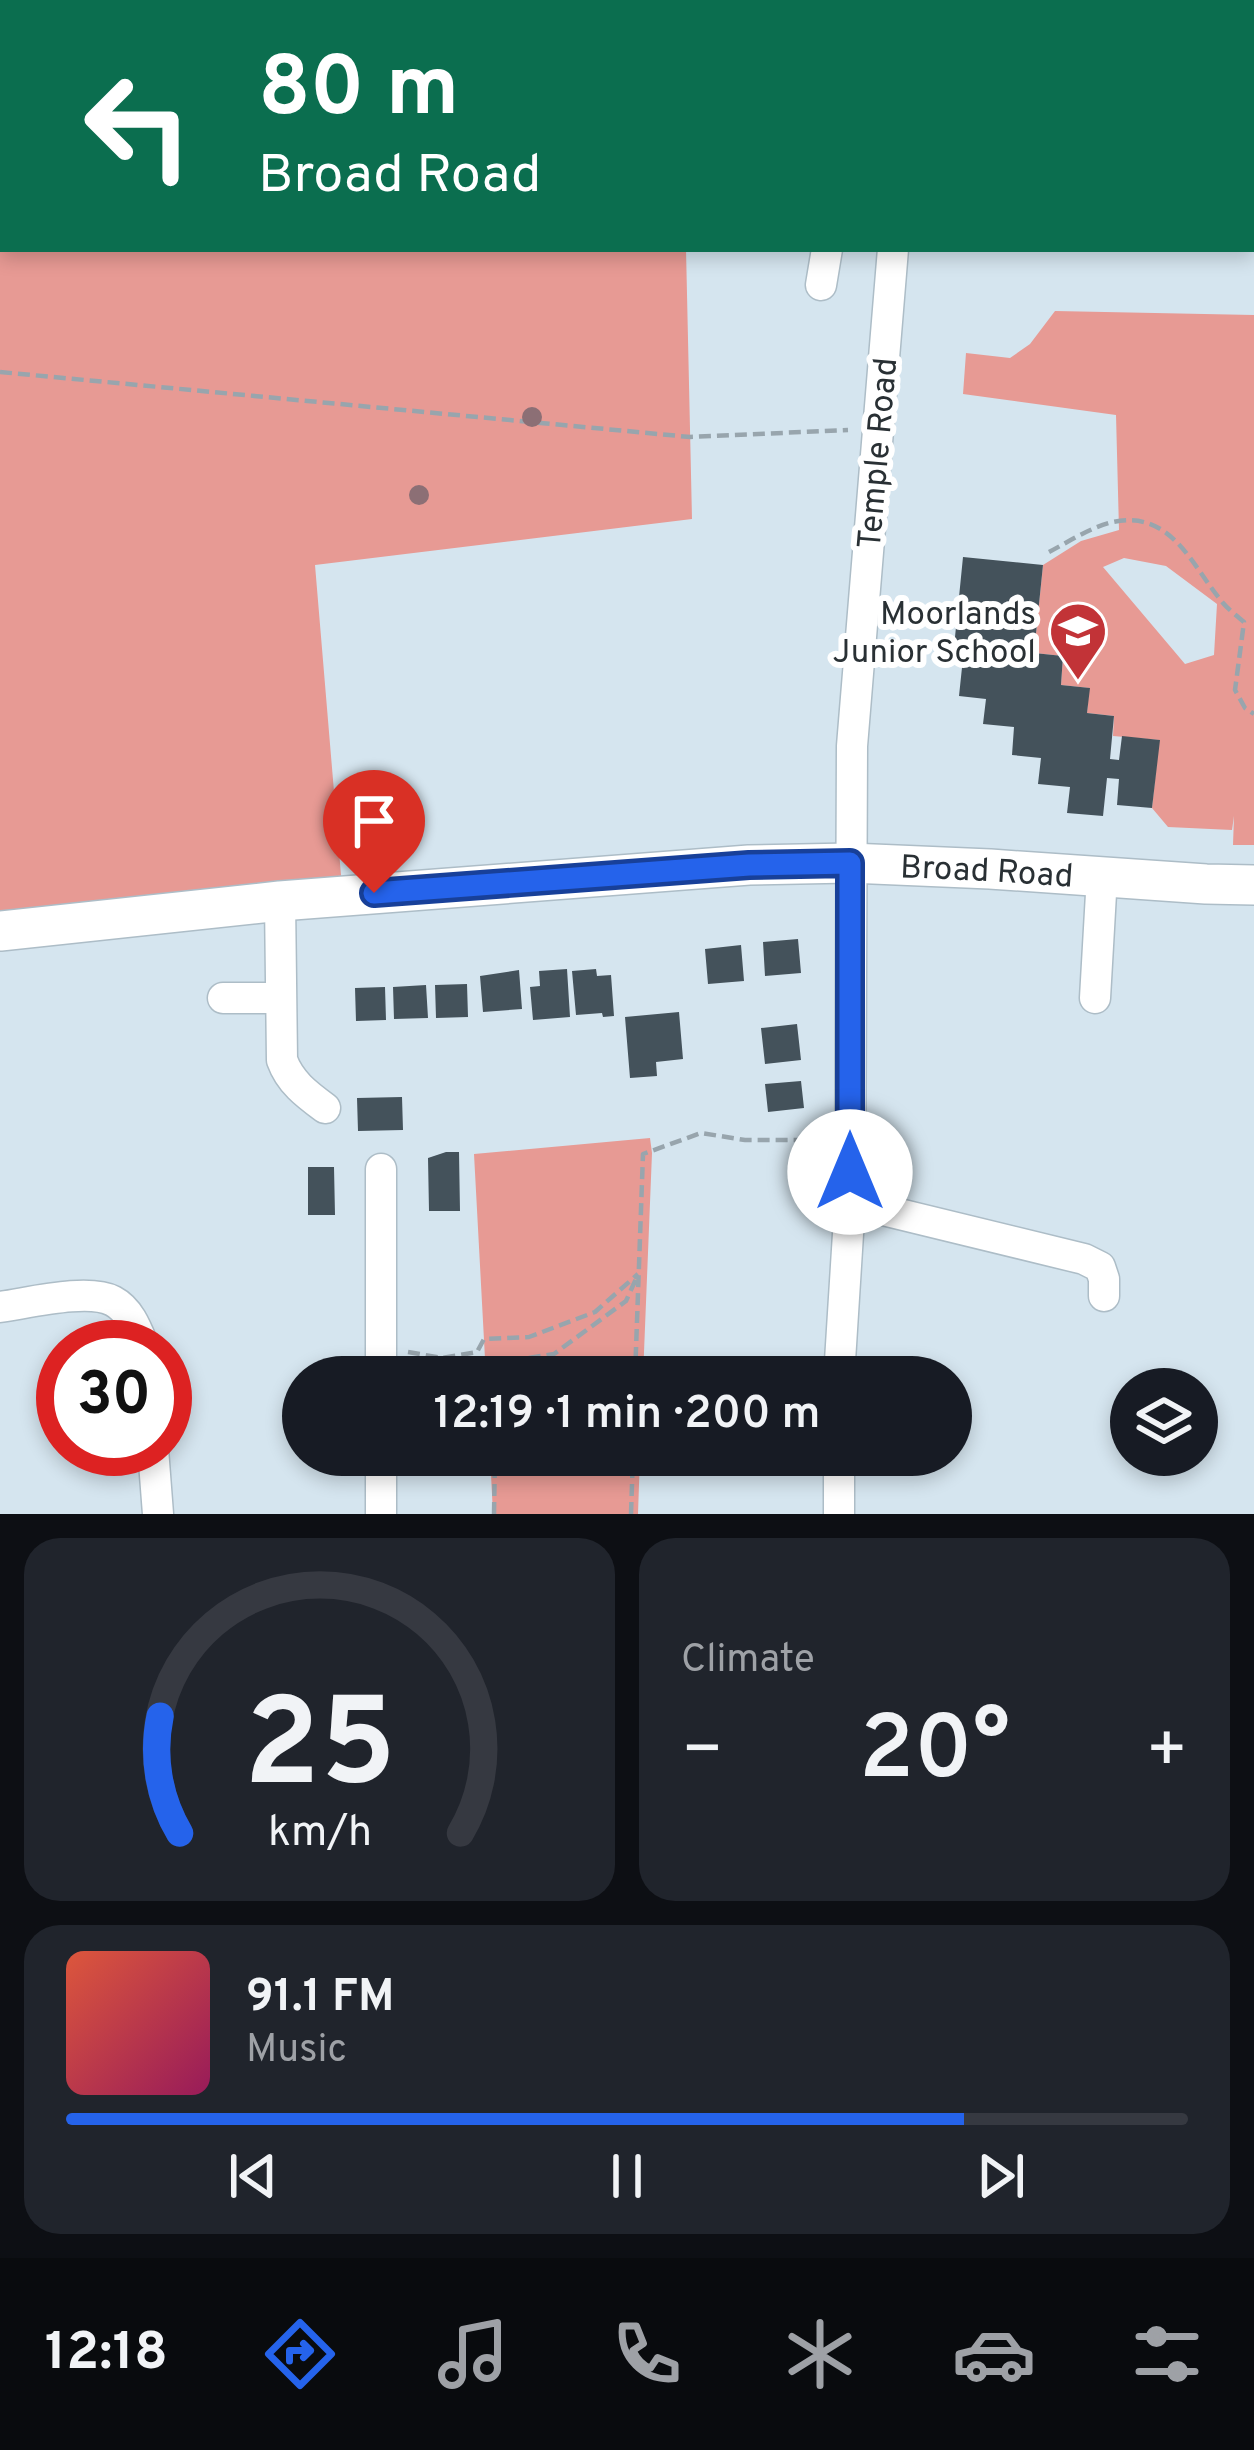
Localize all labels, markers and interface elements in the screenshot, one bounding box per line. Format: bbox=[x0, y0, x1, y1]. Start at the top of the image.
text: 80 m bbox=[258, 39, 459, 145]
icon: left bbox=[60, 48, 216, 204]
text: Broad Road bbox=[258, 143, 541, 212]
street label: Temple Road bbox=[851, 356, 909, 551]
place label: Moorlands Junior School bbox=[833, 595, 1036, 675]
school or university icon: Moorlands Junior School bbox=[1047, 600, 1109, 682]
pin bbox=[323, 770, 425, 893]
icon: arrive bbox=[341, 788, 407, 854]
street label: Broad Road bbox=[899, 848, 1074, 900]
position arrow bbox=[787, 1109, 913, 1235]
speed limit sign: 30 bbox=[36, 1320, 192, 1476]
map controls bbox=[1110, 1368, 1218, 1476]
button: layers bbox=[1110, 1368, 1218, 1476]
text: 12:19 · 1 min · 200 m bbox=[433, 1387, 821, 1444]
text: Climate bbox=[681, 1637, 815, 1686]
text: 25 bbox=[243, 1672, 396, 1830]
text: 20° bbox=[859, 1697, 1010, 1810]
text: − bbox=[681, 1712, 724, 1795]
text: + bbox=[1145, 1712, 1188, 1795]
text: km/h bbox=[267, 1806, 372, 1860]
text: 91.1 FM bbox=[246, 1970, 394, 2027]
text: Music bbox=[246, 2027, 347, 2076]
icon: previous bbox=[220, 2143, 286, 2209]
icon: pause bbox=[594, 2143, 660, 2209]
icon: next bbox=[968, 2143, 1034, 2209]
icon: directions bbox=[258, 2312, 342, 2396]
icon: music bbox=[431, 2312, 515, 2396]
icon: phone bbox=[605, 2312, 689, 2396]
icon: climate bbox=[778, 2312, 862, 2396]
icon: car bbox=[952, 2312, 1036, 2396]
icon: filters bbox=[1125, 2312, 1209, 2396]
text: 12:18 bbox=[45, 2320, 168, 2389]

